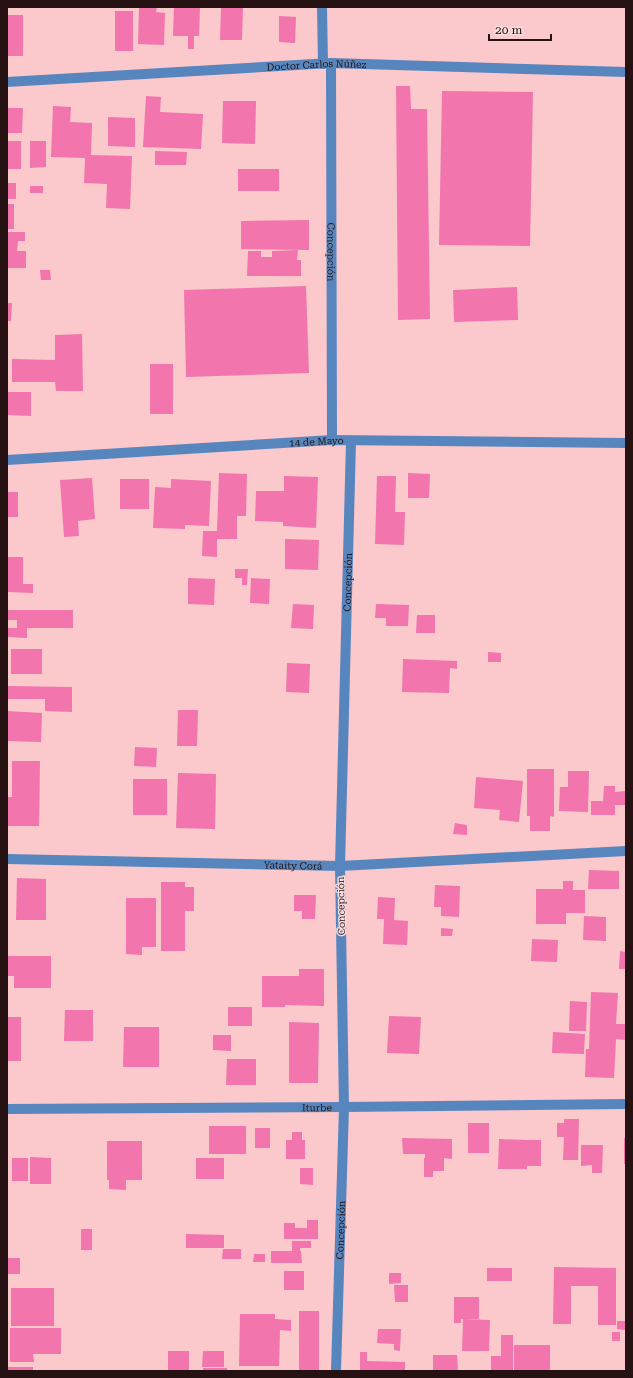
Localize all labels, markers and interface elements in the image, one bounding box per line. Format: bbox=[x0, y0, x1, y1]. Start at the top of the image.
scale bar bbox=[489, 16, 551, 42]
text: 20 m bbox=[495, 23, 522, 37]
street label: Doctor Carlos Núñez bbox=[266, 57, 367, 72]
street label: Concepción bbox=[326, 223, 337, 282]
street label: 14 de Mayo bbox=[289, 434, 344, 448]
street label: Concepción bbox=[341, 552, 354, 612]
street label: Yataity Corá bbox=[263, 859, 323, 871]
street label: Concepción bbox=[335, 876, 347, 935]
street label: Iturbe bbox=[302, 1102, 332, 1113]
street label: Concepción bbox=[334, 1200, 347, 1260]

